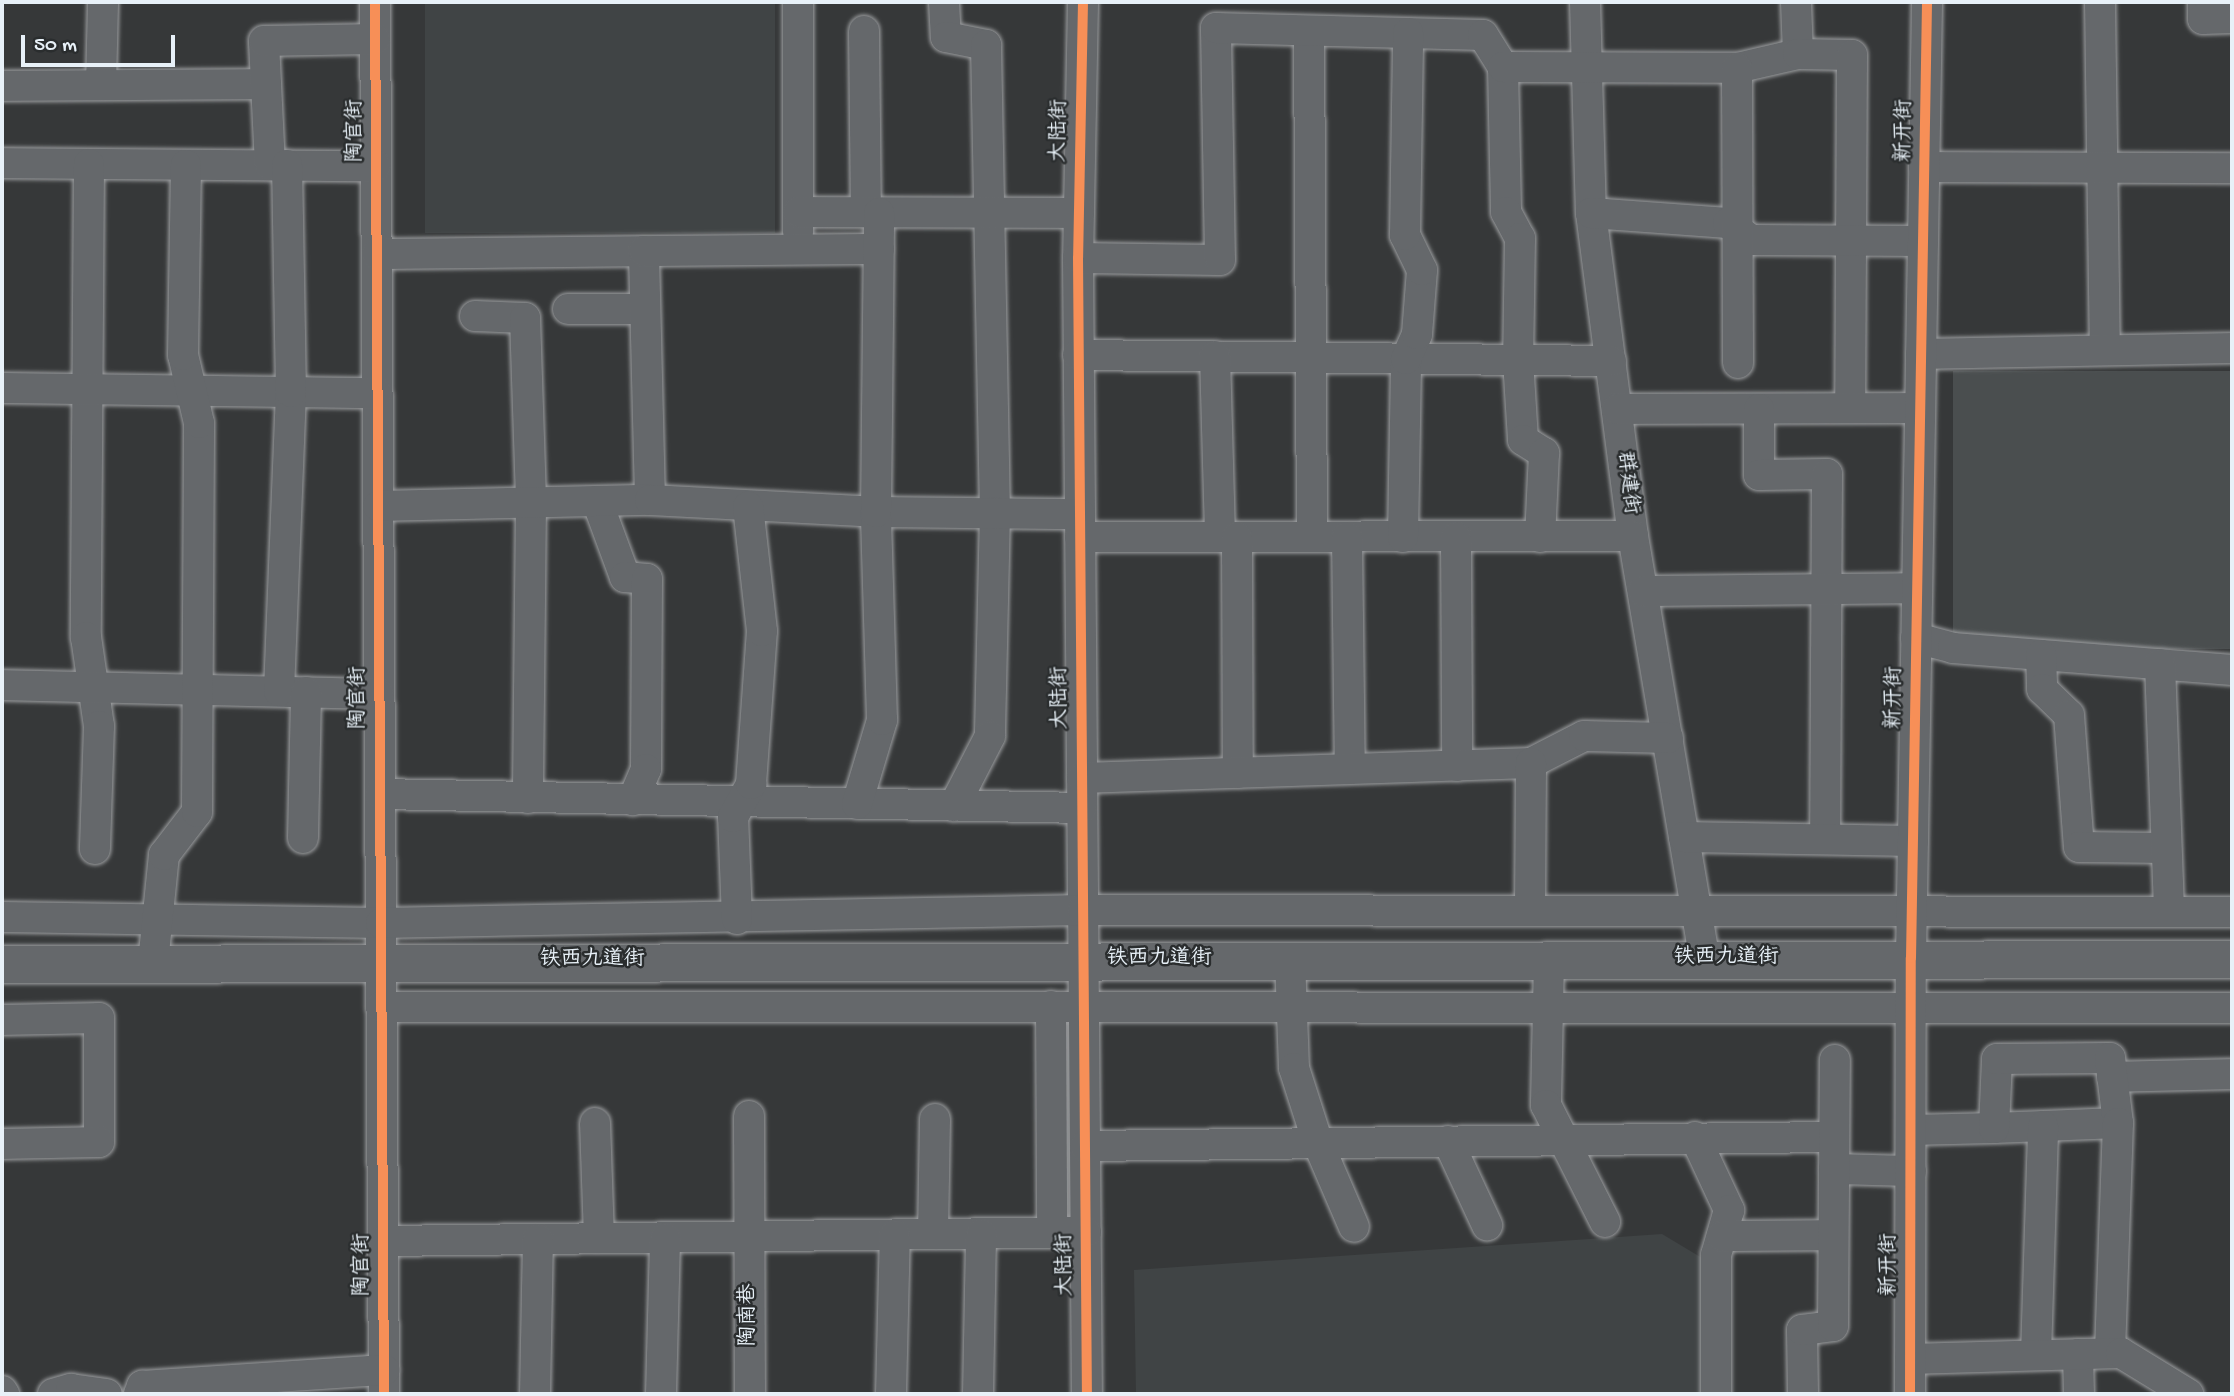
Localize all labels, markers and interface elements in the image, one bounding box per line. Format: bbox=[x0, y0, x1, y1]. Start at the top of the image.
scale bar bbox=[24, 21, 178, 65]
text: 50 m bbox=[34, 34, 77, 59]
street label: 大陆街 bbox=[1048, 99, 1074, 163]
street label: 新开街 bbox=[1893, 99, 1919, 163]
street label: 陶官街 bbox=[344, 100, 370, 162]
street label: 群建街 bbox=[1610, 450, 1642, 516]
street label: 大陆街 bbox=[1049, 666, 1075, 730]
street label: 新开街 bbox=[1883, 666, 1909, 730]
street label: 陶官街 bbox=[347, 667, 373, 729]
street label: 铁西九道街 bbox=[1674, 946, 1778, 972]
street label: 铁西九道街 bbox=[1107, 947, 1211, 973]
street label: 铁西九道街 bbox=[540, 948, 644, 974]
street label: 大陆街 bbox=[1054, 1233, 1080, 1297]
street label: 陶官街 bbox=[351, 1234, 377, 1296]
street label: 新开街 bbox=[1878, 1234, 1904, 1296]
street label: 陶南巷 bbox=[737, 1284, 763, 1346]

